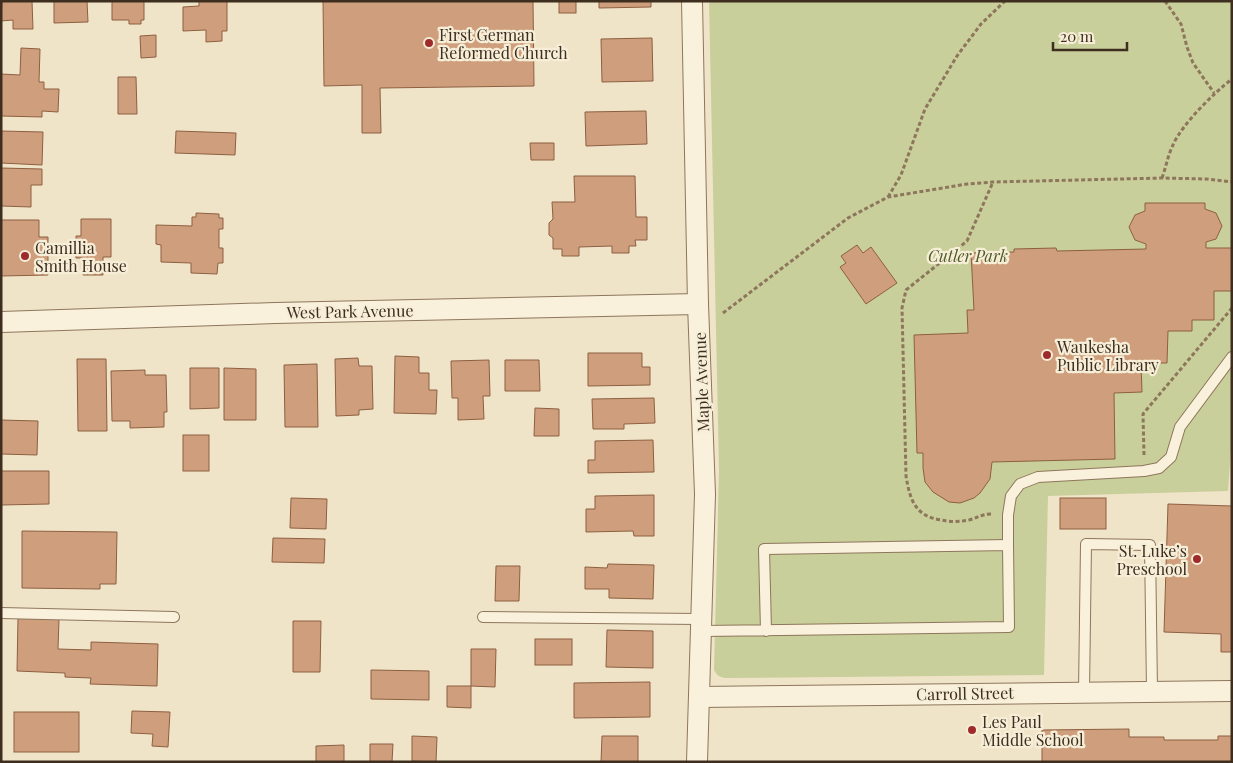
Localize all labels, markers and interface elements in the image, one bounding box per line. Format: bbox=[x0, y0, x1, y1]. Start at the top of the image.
scale bar bbox=[1053, 20, 1127, 52]
place label: First German Reformed Church bbox=[439, 24, 568, 63]
text: 20 m bbox=[1060, 26, 1094, 46]
marker: First German Reformed Church bbox=[423, 37, 435, 49]
place label: Camillia Smith House bbox=[35, 237, 127, 276]
park label: Cutler Park bbox=[928, 245, 1008, 266]
marker: Camillia Smith House bbox=[19, 250, 31, 262]
street label: West Park Avenue bbox=[285, 299, 414, 323]
street label: Maple Avenue bbox=[689, 332, 713, 432]
place label: Waukesha Public Library bbox=[1056, 336, 1159, 375]
marker: Waukesha Public Library bbox=[1041, 349, 1053, 361]
place label: St. Luke’s Preschool bbox=[1116, 540, 1187, 579]
marker: St. Luke’s Preschool bbox=[1191, 553, 1203, 565]
street label: Carroll Street bbox=[916, 682, 1014, 704]
place label: Les Paul Middle School bbox=[982, 711, 1084, 750]
marker: Les Paul Middle School bbox=[966, 724, 978, 736]

